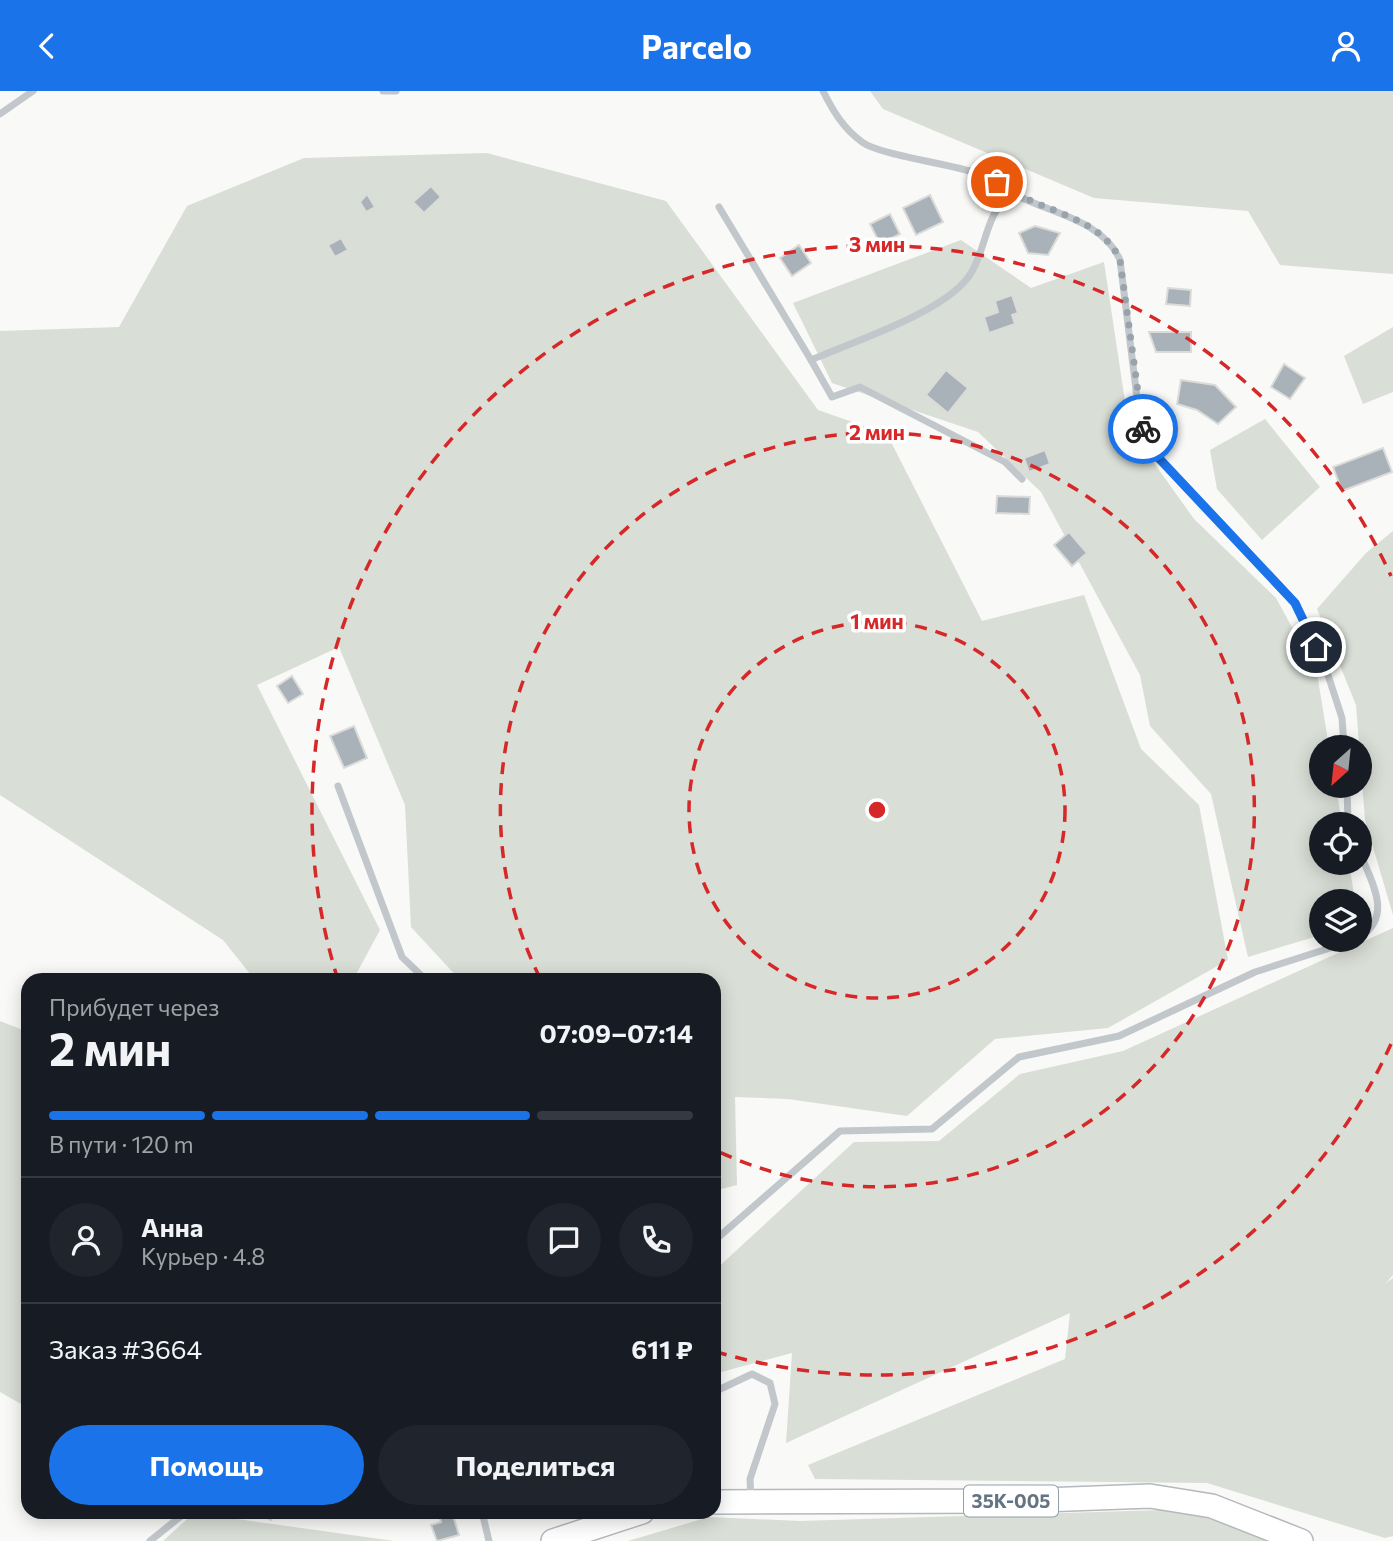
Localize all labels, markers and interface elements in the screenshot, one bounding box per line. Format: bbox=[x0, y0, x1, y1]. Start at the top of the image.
text: Parcelo bbox=[641, 26, 752, 66]
icon: back bbox=[28, 27, 66, 65]
icon: person bbox=[1327, 27, 1365, 65]
pin bbox=[967, 152, 1027, 212]
icon: bag bbox=[978, 163, 1016, 201]
text: 3 мин bbox=[849, 231, 905, 256]
courier bbox=[1108, 394, 1178, 464]
icon: bike bbox=[1124, 410, 1162, 448]
text: 2 мин bbox=[849, 419, 905, 444]
text: 1 мин bbox=[850, 608, 904, 633]
pin bbox=[1286, 617, 1346, 677]
icon: home bbox=[1297, 628, 1335, 666]
north arrow bbox=[1309, 735, 1372, 798]
map controls bbox=[1309, 735, 1372, 952]
centre of rings bbox=[865, 798, 889, 822]
button: locate bbox=[1309, 812, 1372, 875]
button: layers bbox=[1309, 889, 1372, 952]
text: Прибудет через bbox=[49, 993, 219, 1021]
text: 07:09–07:14 bbox=[540, 1017, 693, 1048]
text: 2 мин bbox=[49, 1019, 171, 1075]
text: В пути · 120 m bbox=[49, 1130, 194, 1158]
button: person bbox=[49, 1203, 123, 1277]
button: chat bbox=[527, 1203, 601, 1277]
button: phone bbox=[619, 1203, 693, 1277]
text: Анна bbox=[141, 1211, 203, 1242]
text: Курьер · 4.8 bbox=[141, 1242, 265, 1270]
text: Заказ #3664 bbox=[49, 1333, 202, 1364]
text: 611 ₽ bbox=[631, 1333, 693, 1364]
button: Помощь bbox=[49, 1425, 364, 1505]
button: Поделиться bbox=[378, 1425, 693, 1505]
road number: 35К-005 bbox=[964, 1485, 1058, 1517]

